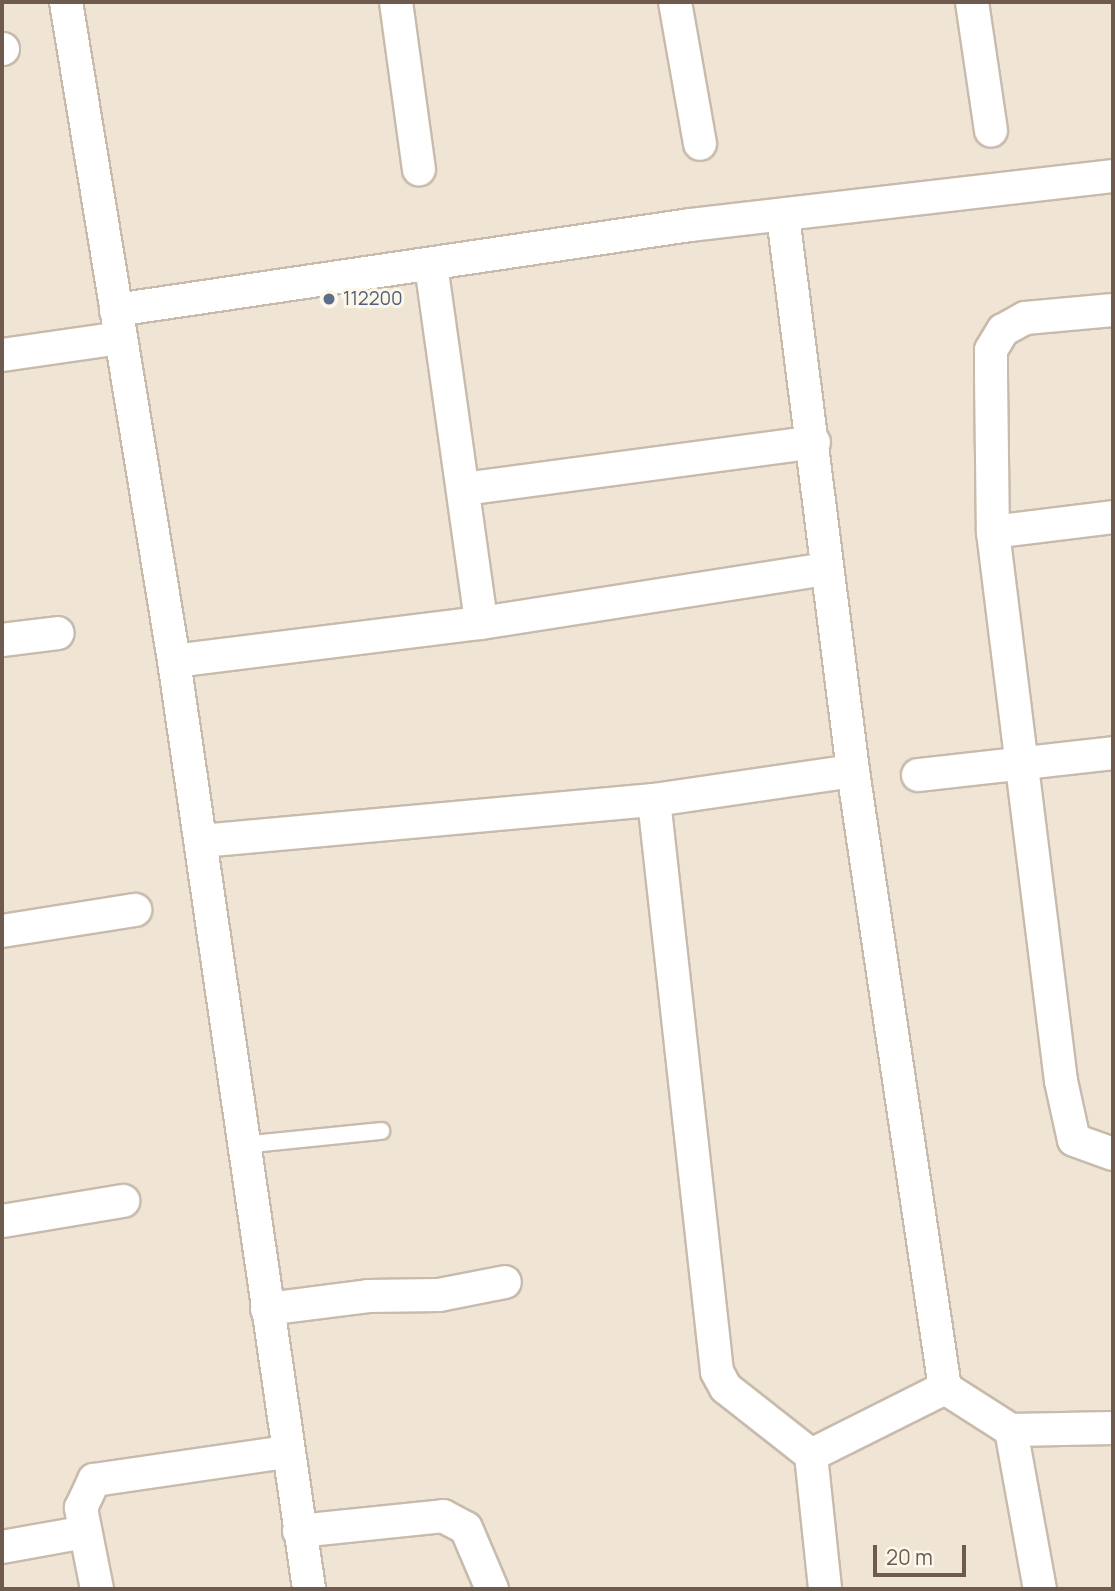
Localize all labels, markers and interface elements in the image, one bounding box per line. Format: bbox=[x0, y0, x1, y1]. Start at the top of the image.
place label: 112200 bbox=[343, 288, 403, 310]
marker: 112200 bbox=[321, 291, 337, 307]
scale bar bbox=[877, 1532, 970, 1576]
text: 20 m bbox=[886, 1543, 933, 1571]

